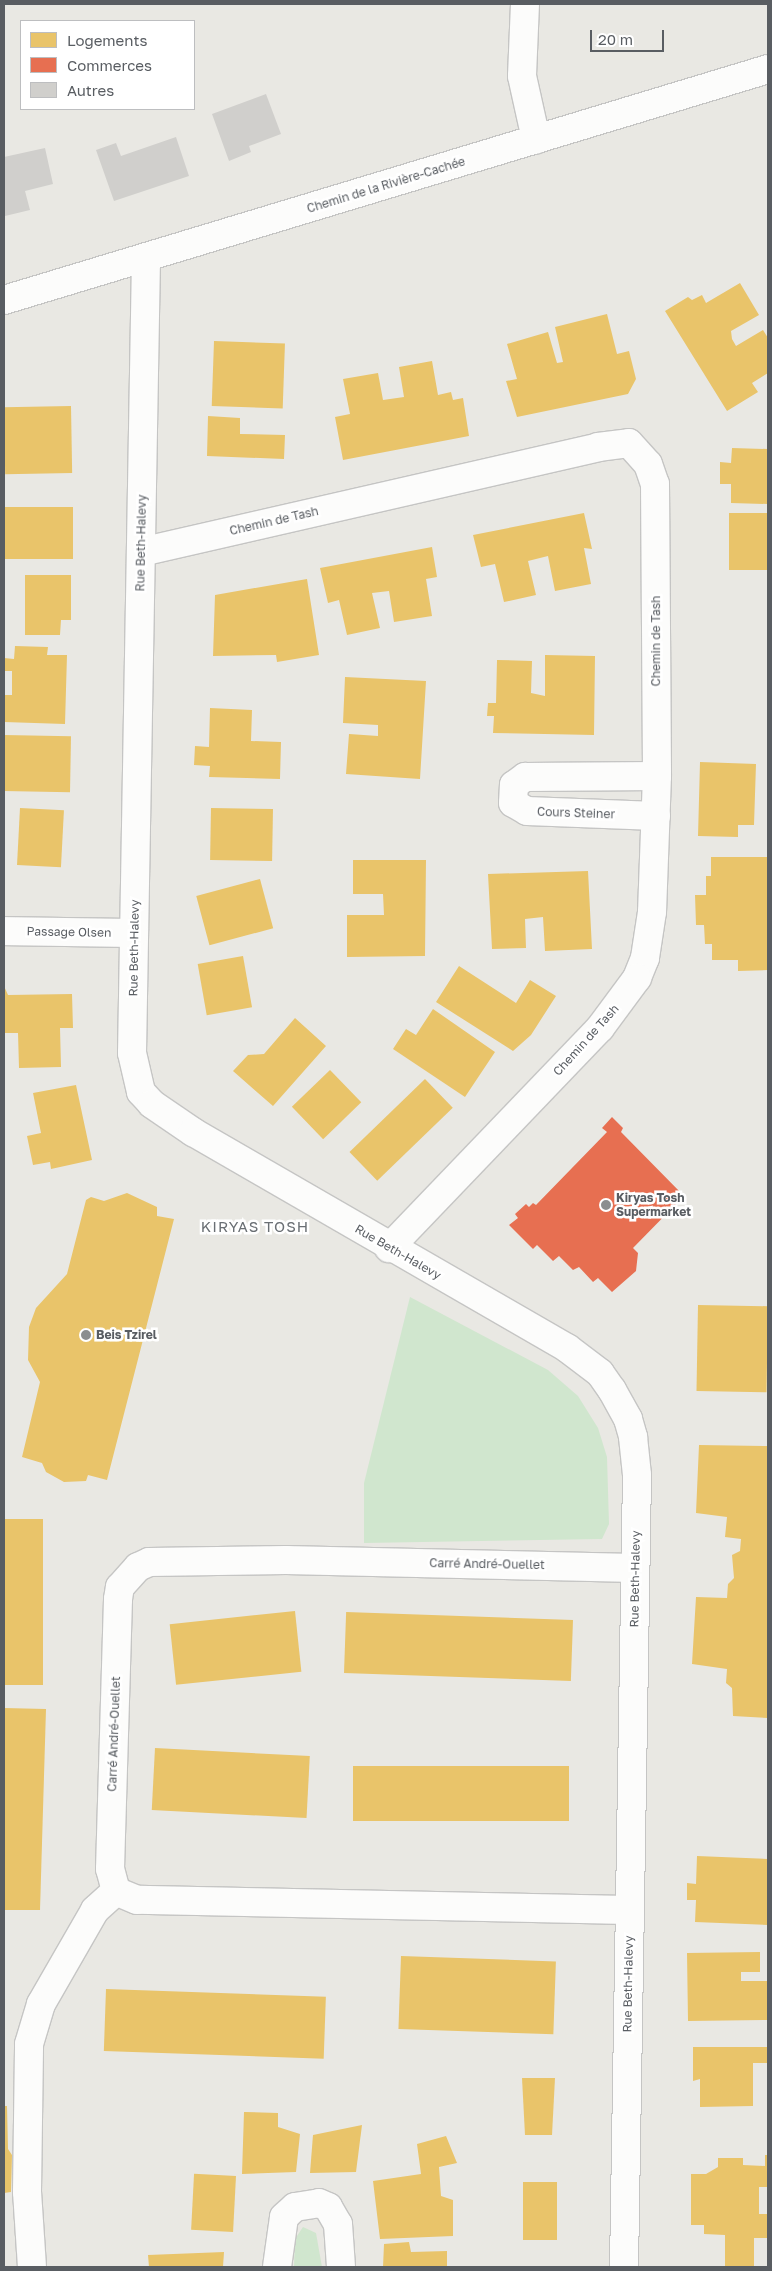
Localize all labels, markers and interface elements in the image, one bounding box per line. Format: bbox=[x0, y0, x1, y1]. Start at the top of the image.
legend bbox=[20, 20, 195, 110]
scale bar bbox=[592, 20, 666, 52]
text: 20 m bbox=[598, 30, 633, 48]
text: Logements bbox=[67, 31, 147, 49]
text: Commerces bbox=[67, 56, 152, 74]
text: Autres bbox=[67, 81, 114, 99]
street label: Chemin de la Rivière-Cachée bbox=[305, 154, 467, 216]
street label: Rue Beth-Halevy bbox=[133, 494, 149, 592]
street label: Chemin de Tash bbox=[228, 504, 320, 538]
street label: Chemin de Tash bbox=[649, 596, 663, 686]
street label: Cours Steiner bbox=[537, 804, 615, 822]
street label: Rue Beth-Halevy bbox=[126, 899, 142, 997]
street label: Passage Olsen bbox=[26, 924, 112, 940]
street label: Chemin de Tash bbox=[550, 1001, 622, 1079]
place label: Kiryas Tosh Supermarket bbox=[616, 1191, 691, 1219]
marker: Kiryas Tosh Supermarket bbox=[600, 1199, 612, 1211]
district label: KIRYAS TOSH bbox=[199, 1218, 311, 1236]
street label: Rue Beth-Halevy bbox=[352, 1222, 444, 1282]
place label: Beis Tzirel bbox=[96, 1328, 157, 1342]
marker: Beis Tzirel bbox=[80, 1329, 92, 1341]
street label: Rue Beth-Halevy bbox=[627, 1530, 643, 1628]
street label: Carré André-Ouellet bbox=[429, 1556, 545, 1572]
street label: Carré André-Ouellet bbox=[105, 1676, 123, 1792]
street label: Rue Beth-Halevy bbox=[620, 1935, 636, 2033]

